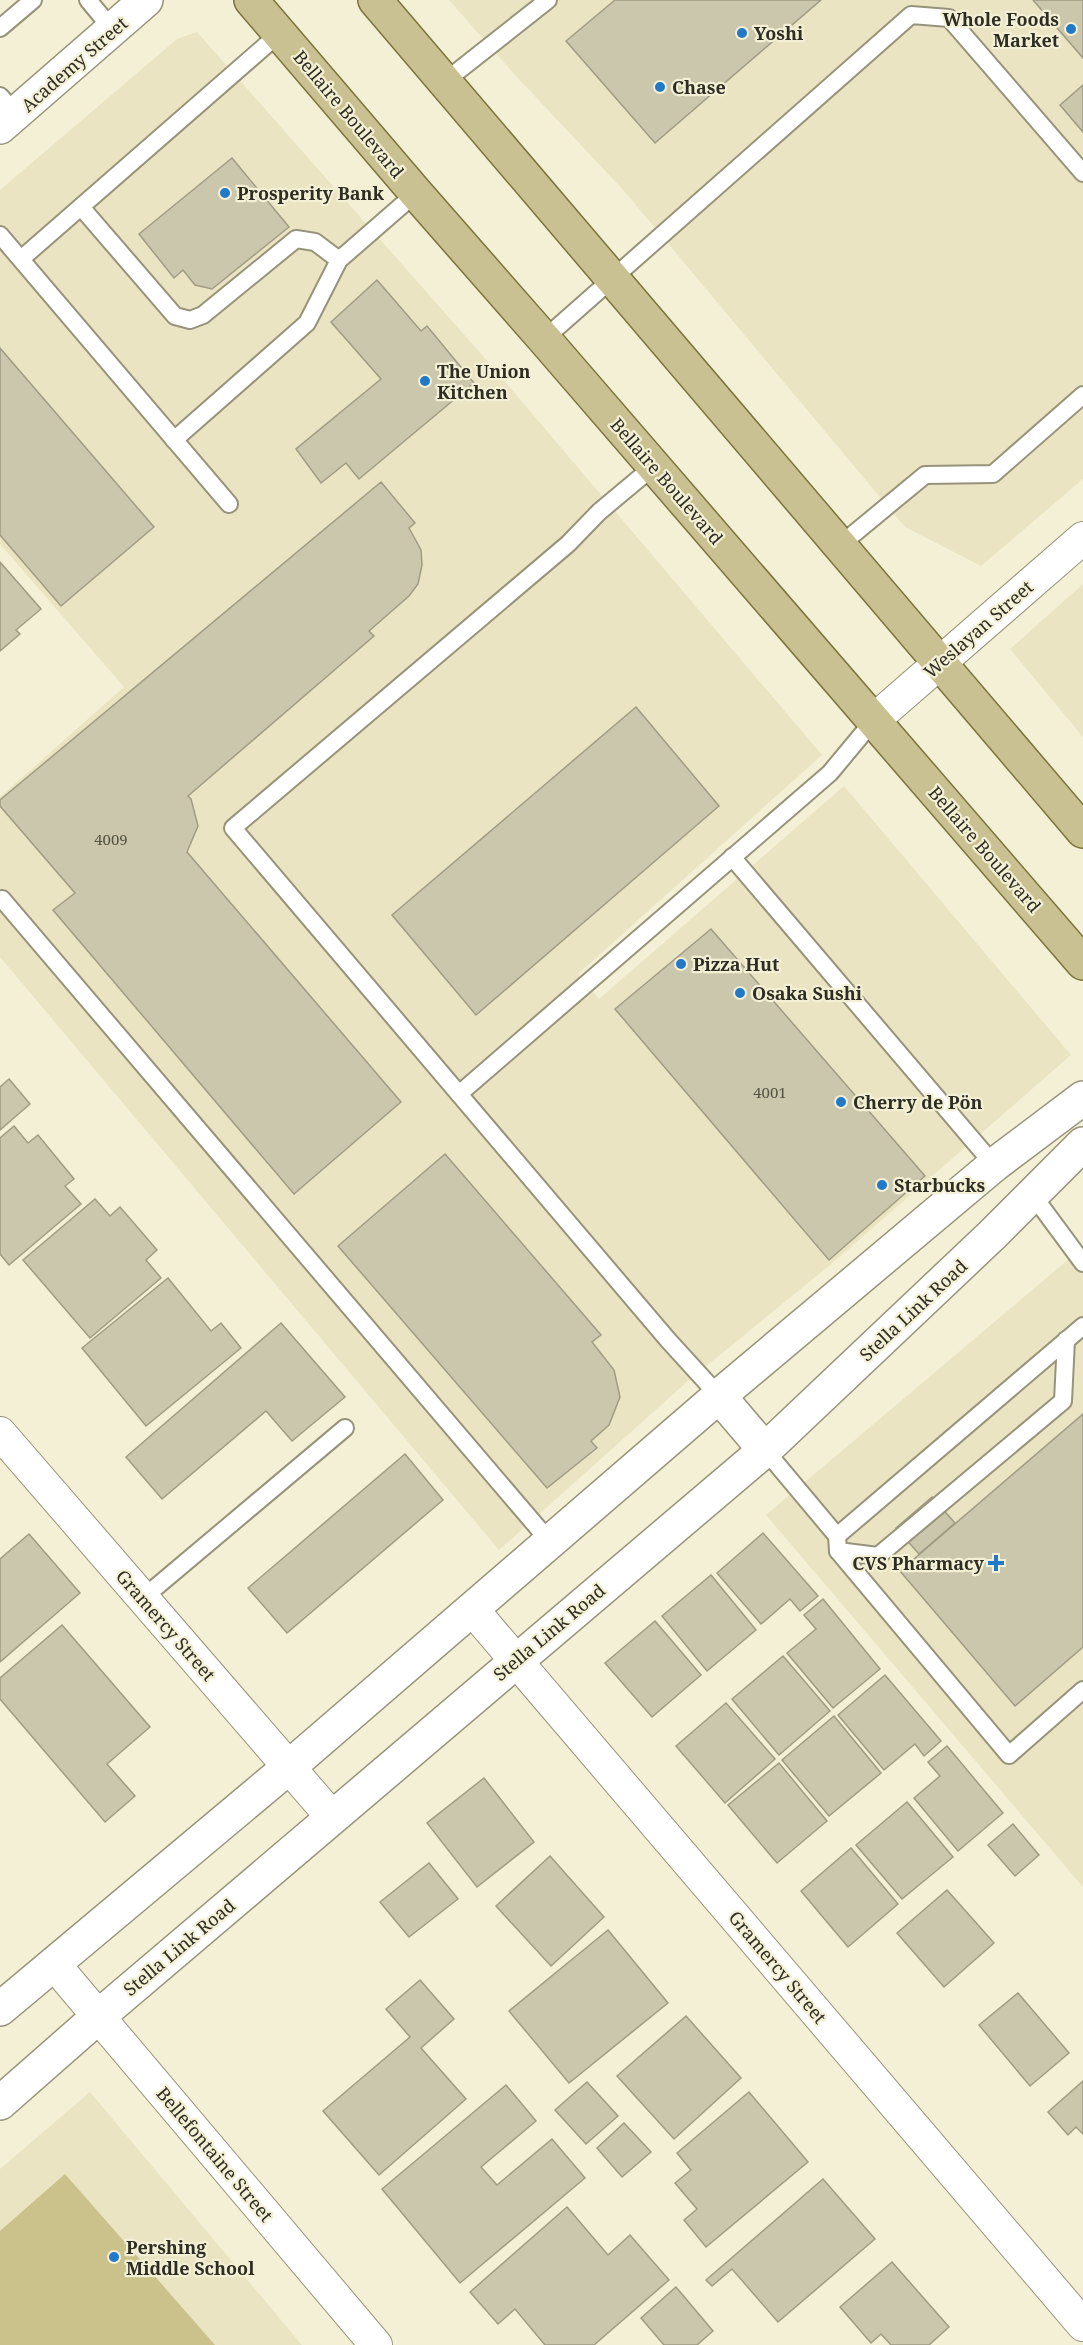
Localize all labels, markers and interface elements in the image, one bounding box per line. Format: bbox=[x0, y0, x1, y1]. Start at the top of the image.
place label: Whole Foods Market bbox=[943, 7, 1059, 52]
street label: Academy Street bbox=[16, 11, 132, 117]
place label: Yoshi bbox=[754, 21, 804, 45]
marker: Whole Foods Market bbox=[1064, 22, 1078, 36]
marker: Yoshi bbox=[735, 26, 749, 40]
street label: Bellaire Boulevard bbox=[288, 45, 410, 183]
place label: Chase bbox=[672, 75, 726, 99]
marker: Chase bbox=[653, 80, 667, 94]
place label: Prosperity Bank bbox=[237, 181, 385, 205]
marker: Prosperity Bank bbox=[218, 186, 232, 200]
place label: The Union Kitchen bbox=[437, 359, 531, 404]
marker: The Union Kitchen bbox=[418, 374, 432, 388]
street label: Bellaire Boulevard bbox=[605, 413, 729, 549]
street label: Weslayan Street bbox=[918, 575, 1038, 683]
street label: Bellaire Boulevard bbox=[923, 781, 1047, 917]
house number: 4009 bbox=[94, 829, 128, 849]
place label: Pizza Hut bbox=[693, 952, 779, 976]
marker: Pizza Hut bbox=[674, 957, 688, 971]
place label: Osaka Sushi bbox=[752, 981, 863, 1005]
marker: Osaka Sushi bbox=[733, 986, 747, 1000]
house number: 4001 bbox=[753, 1082, 787, 1102]
place label: Cherry de Pön bbox=[853, 1090, 982, 1114]
marker: Cherry de Pön bbox=[834, 1095, 848, 1109]
place label: Starbucks bbox=[894, 1173, 986, 1197]
marker: Starbucks bbox=[875, 1178, 889, 1192]
street label: Stella Link Road bbox=[854, 1254, 972, 1366]
place label: CVS Pharmacy bbox=[852, 1551, 985, 1575]
marker: CVS Pharmacy bbox=[989, 1556, 1003, 1570]
street label: Gramercy Street bbox=[111, 1564, 221, 1686]
street label: Stella Link Road bbox=[488, 1578, 610, 1686]
street label: Stella Link Road bbox=[118, 1893, 240, 2001]
street label: Gramercy Street bbox=[724, 1906, 832, 2028]
street label: Bellefontaine Street bbox=[151, 2081, 279, 2227]
place label: Pershing Middle School bbox=[126, 2235, 255, 2280]
marker: Pershing Middle School bbox=[107, 2250, 121, 2264]

